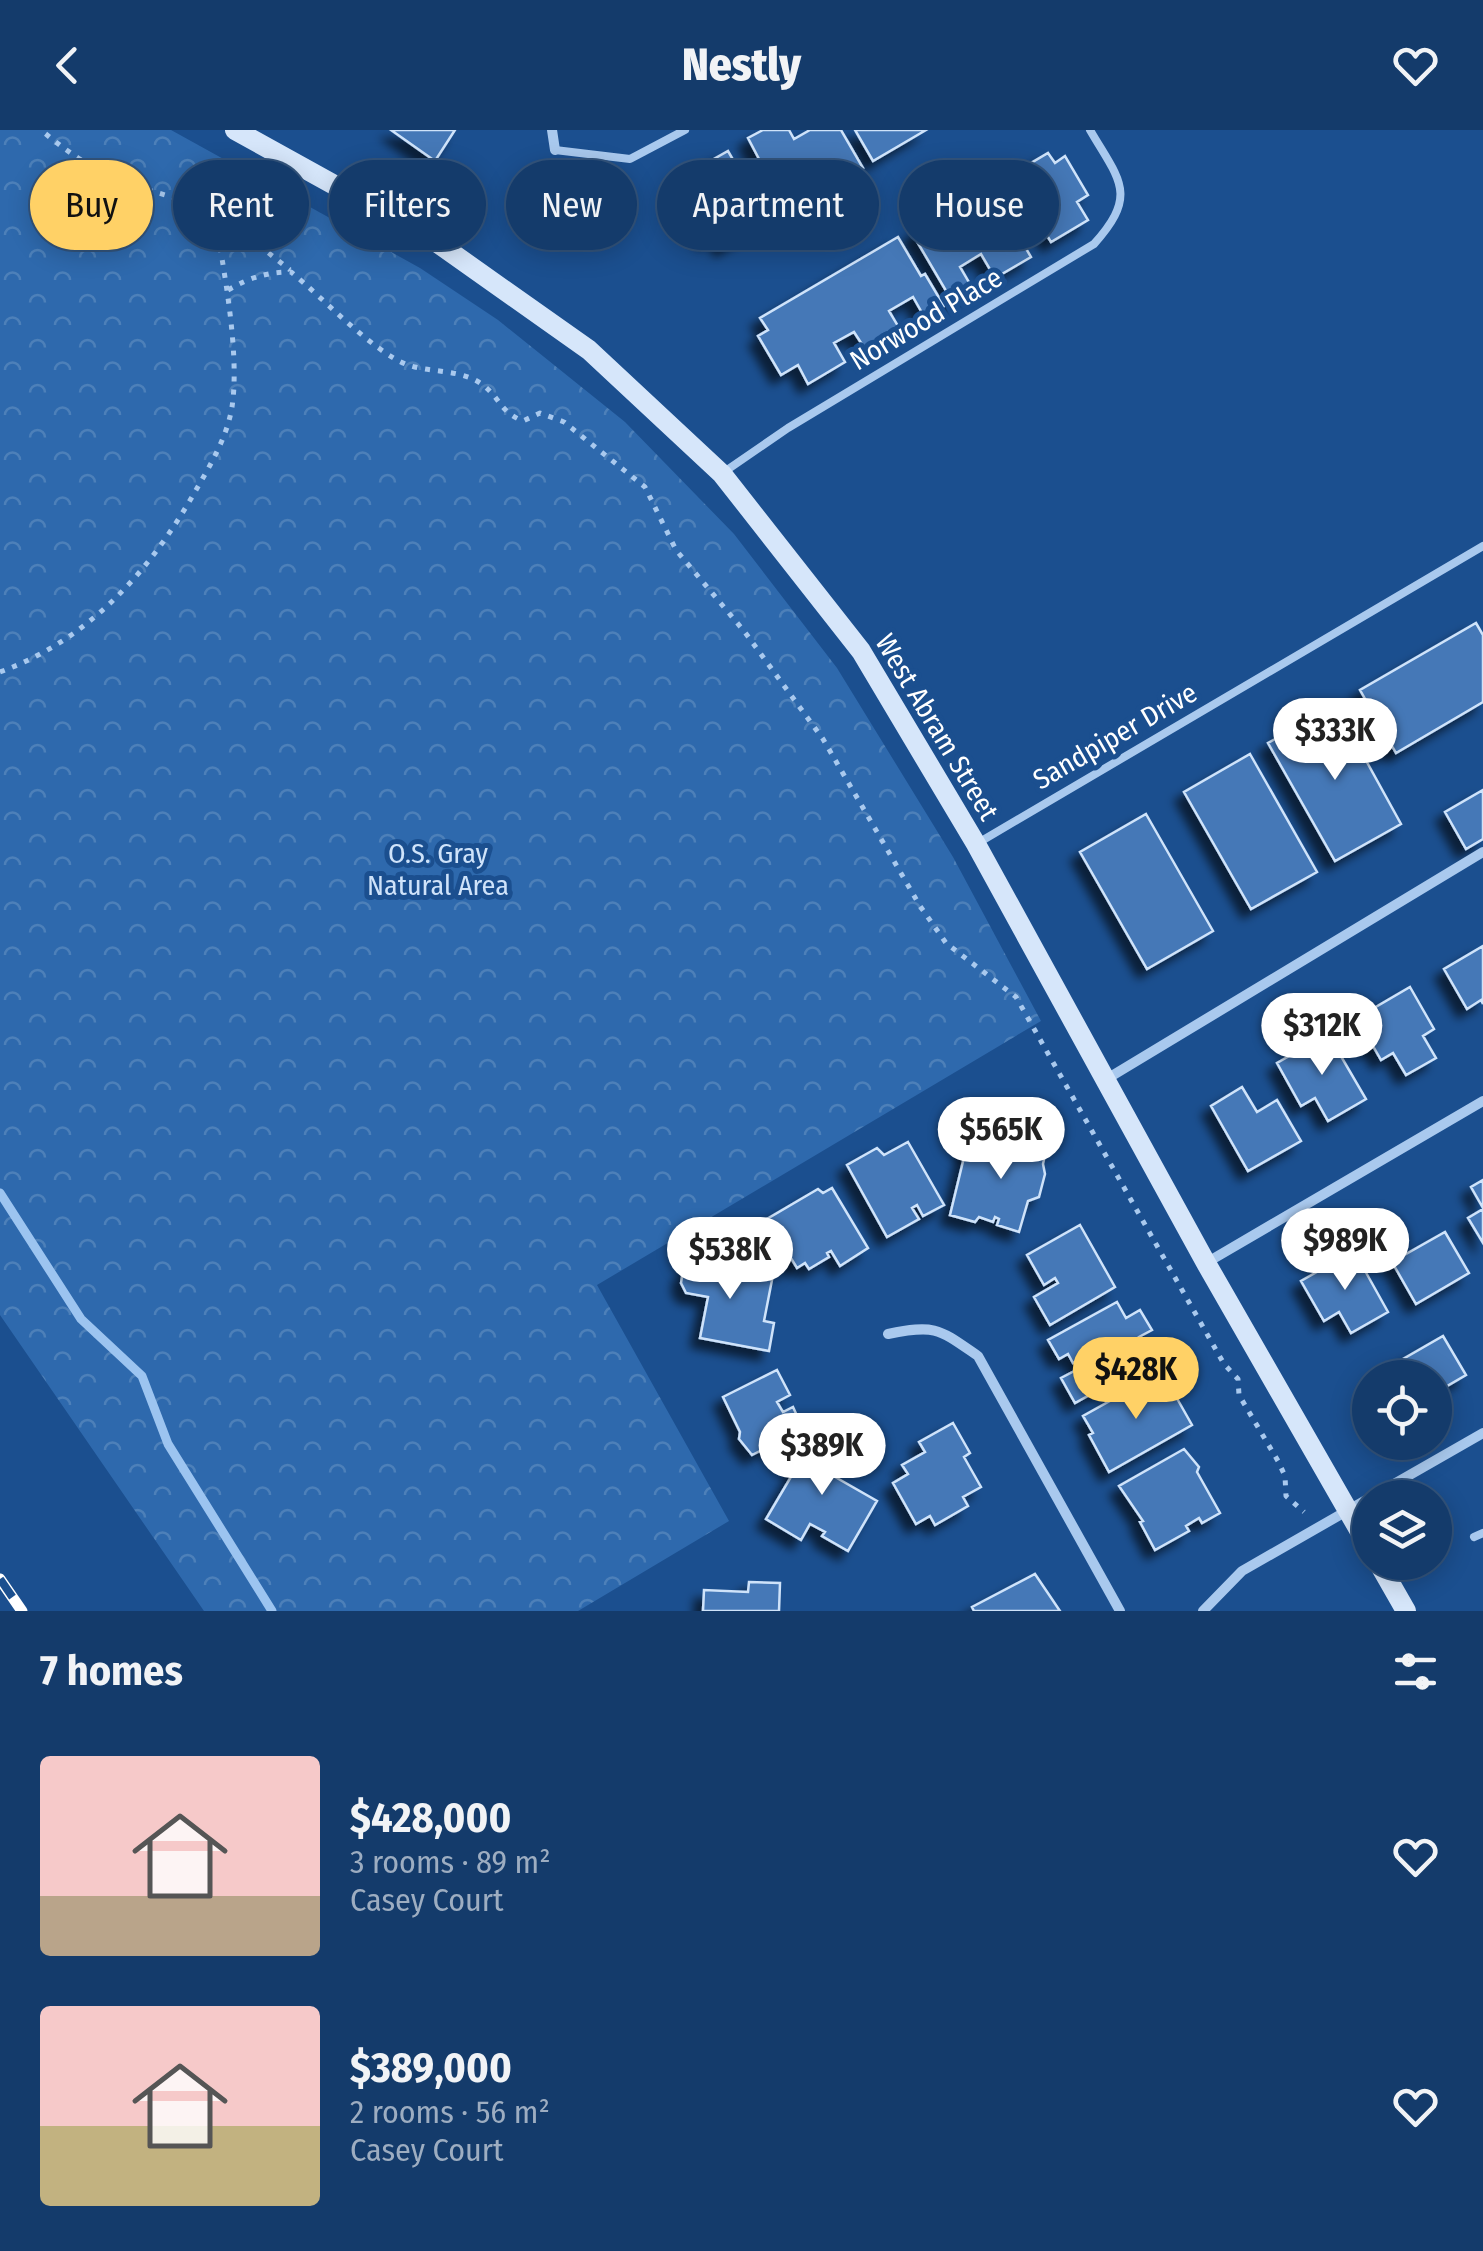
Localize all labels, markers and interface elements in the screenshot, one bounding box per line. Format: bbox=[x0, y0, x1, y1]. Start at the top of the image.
icon: back bbox=[40, 38, 95, 93]
text: Nestly bbox=[682, 38, 801, 92]
icon: heart bbox=[1388, 38, 1443, 93]
chip: Buy bbox=[30, 160, 153, 250]
chip: Rent bbox=[173, 160, 309, 250]
chip: Filters bbox=[329, 160, 486, 250]
chip: New bbox=[506, 160, 637, 250]
chip: Apartment bbox=[657, 160, 879, 250]
chip: House bbox=[899, 160, 1059, 250]
street label: Norwood Place bbox=[844, 261, 1008, 377]
street label: West Abram Street bbox=[868, 628, 1006, 827]
street label: Sandpiper Drive bbox=[1027, 676, 1203, 796]
pin: $333K bbox=[1265, 698, 1405, 783]
text: $333K bbox=[1295, 711, 1375, 749]
park label: O.S. Gray Natural Area bbox=[367, 837, 509, 902]
pin: $312K bbox=[1252, 993, 1392, 1078]
text: $312K bbox=[1283, 1006, 1361, 1044]
pin: $565K bbox=[931, 1097, 1071, 1182]
text: $565K bbox=[960, 1110, 1042, 1148]
pin: $989K bbox=[1275, 1208, 1415, 1293]
pin: $538K bbox=[660, 1217, 800, 1302]
text: $989K bbox=[1303, 1221, 1387, 1259]
text: $538K bbox=[689, 1230, 771, 1268]
pin: $428K bbox=[1066, 1337, 1206, 1422]
text: $428K bbox=[1095, 1350, 1177, 1388]
map controls bbox=[1352, 1360, 1452, 1580]
button: locate bbox=[1352, 1360, 1452, 1460]
pin: $389K bbox=[752, 1413, 892, 1498]
text: $389K bbox=[781, 1426, 863, 1464]
button: layers bbox=[1352, 1480, 1452, 1580]
icon: filters bbox=[1388, 1644, 1443, 1699]
text: 7 homes bbox=[40, 1646, 183, 1696]
text: $428,000 bbox=[350, 1793, 511, 1843]
icon: home bbox=[120, 1796, 240, 1916]
icon: heart bbox=[1388, 1829, 1443, 1884]
text: 3 rooms · 89 m² bbox=[350, 1843, 551, 1881]
text: Casey Court bbox=[350, 1881, 503, 1919]
text: $389,000 bbox=[350, 2043, 512, 2093]
icon: home bbox=[120, 2046, 240, 2166]
icon: heart bbox=[1388, 2079, 1443, 2134]
text: 2 rooms · 56 m² bbox=[350, 2093, 550, 2131]
text: Casey Court bbox=[350, 2131, 503, 2169]

